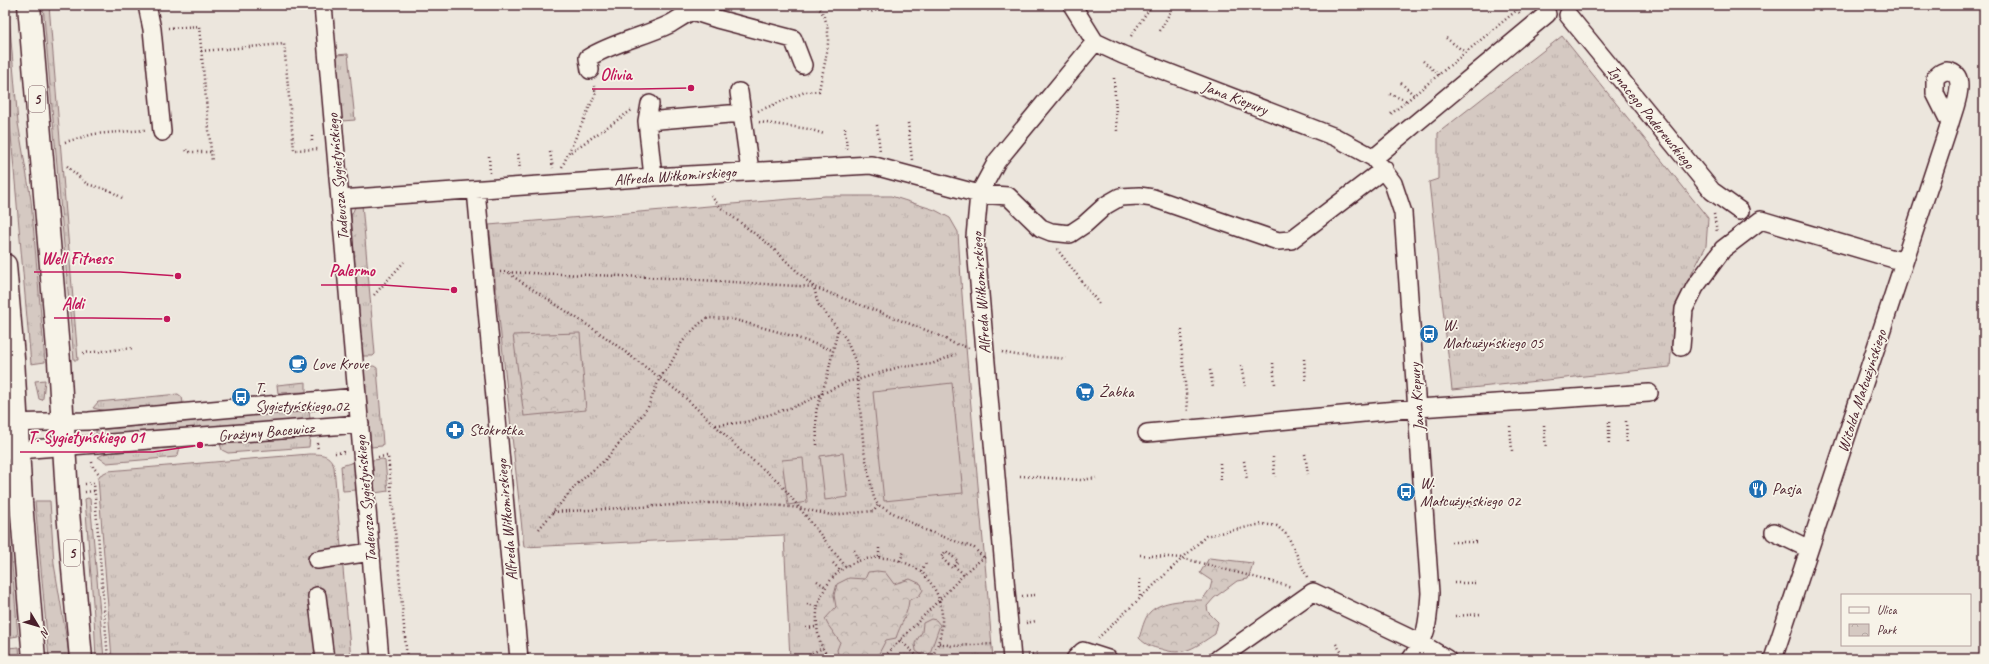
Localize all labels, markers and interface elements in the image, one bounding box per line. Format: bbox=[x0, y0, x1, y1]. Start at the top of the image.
callout: Olivia bbox=[592, 60, 639, 89]
street label: Ignacego Paderewskiego bbox=[1603, 61, 1700, 174]
text: Olivia bbox=[600, 64, 634, 85]
street label: Jana Kiepury bbox=[1199, 76, 1272, 120]
road number: 5 bbox=[29, 86, 45, 112]
street label: Tadeusza Sygietyńskiego bbox=[322, 111, 354, 241]
street label: Alfreda Wiłkomirskiego bbox=[613, 162, 739, 190]
street label: Alfreda Wiłkomirskiego bbox=[967, 229, 995, 355]
callout: Well Fitness bbox=[34, 243, 120, 272]
text: Well Fitness bbox=[42, 248, 114, 269]
callout: Palermo bbox=[321, 256, 383, 285]
text: Palermo bbox=[329, 260, 377, 281]
callout: Aldi bbox=[54, 289, 92, 318]
text: Aldi bbox=[62, 293, 87, 314]
place label: W. Małcużyńskiego 05 bbox=[1443, 315, 1544, 353]
bus stop icon: W. Małcużyńskiego 05 bbox=[1418, 323, 1440, 345]
street label: Witolda Małcużyńskiego bbox=[1833, 326, 1892, 455]
cafe icon: Love Krove bbox=[287, 353, 309, 375]
place label: Love Krove bbox=[312, 354, 370, 374]
street label: Jana Kiepury bbox=[1405, 361, 1429, 433]
place label: T. Sygietyńskiego 02 bbox=[255, 378, 351, 416]
supermarket icon: Żabka bbox=[1074, 381, 1096, 403]
place label: Żabka bbox=[1099, 382, 1135, 402]
bus stop icon: T. Sygietyńskiego 02 bbox=[230, 386, 252, 408]
street label: Grażyny Bacewicz bbox=[217, 418, 317, 446]
pharmacy icon: Stokrotka bbox=[444, 419, 466, 441]
place label: Stokrotka bbox=[469, 420, 524, 440]
callout: T. Sygietyńskiego 01 bbox=[20, 423, 153, 452]
text: T. Sygietyńskiego 01 bbox=[28, 427, 147, 448]
street label: Tadeusza Sygietyńskiego bbox=[350, 433, 382, 563]
street label: Alfreda Wiłkomirskiego bbox=[492, 456, 522, 582]
place label: W. Małcużyńskiego 02 bbox=[1420, 473, 1522, 511]
restaurant icon: Pasja bbox=[1747, 478, 1769, 500]
place label: Pasja bbox=[1772, 479, 1802, 499]
bus stop icon: W. Małcużyńskiego 02 bbox=[1395, 481, 1417, 503]
road number: 5 bbox=[64, 540, 80, 566]
legend bbox=[1841, 594, 1971, 646]
text: Ulica bbox=[1877, 602, 1898, 618]
north arrow bbox=[18, 606, 58, 646]
text: Park bbox=[1877, 622, 1898, 638]
text: N bbox=[37, 625, 53, 641]

